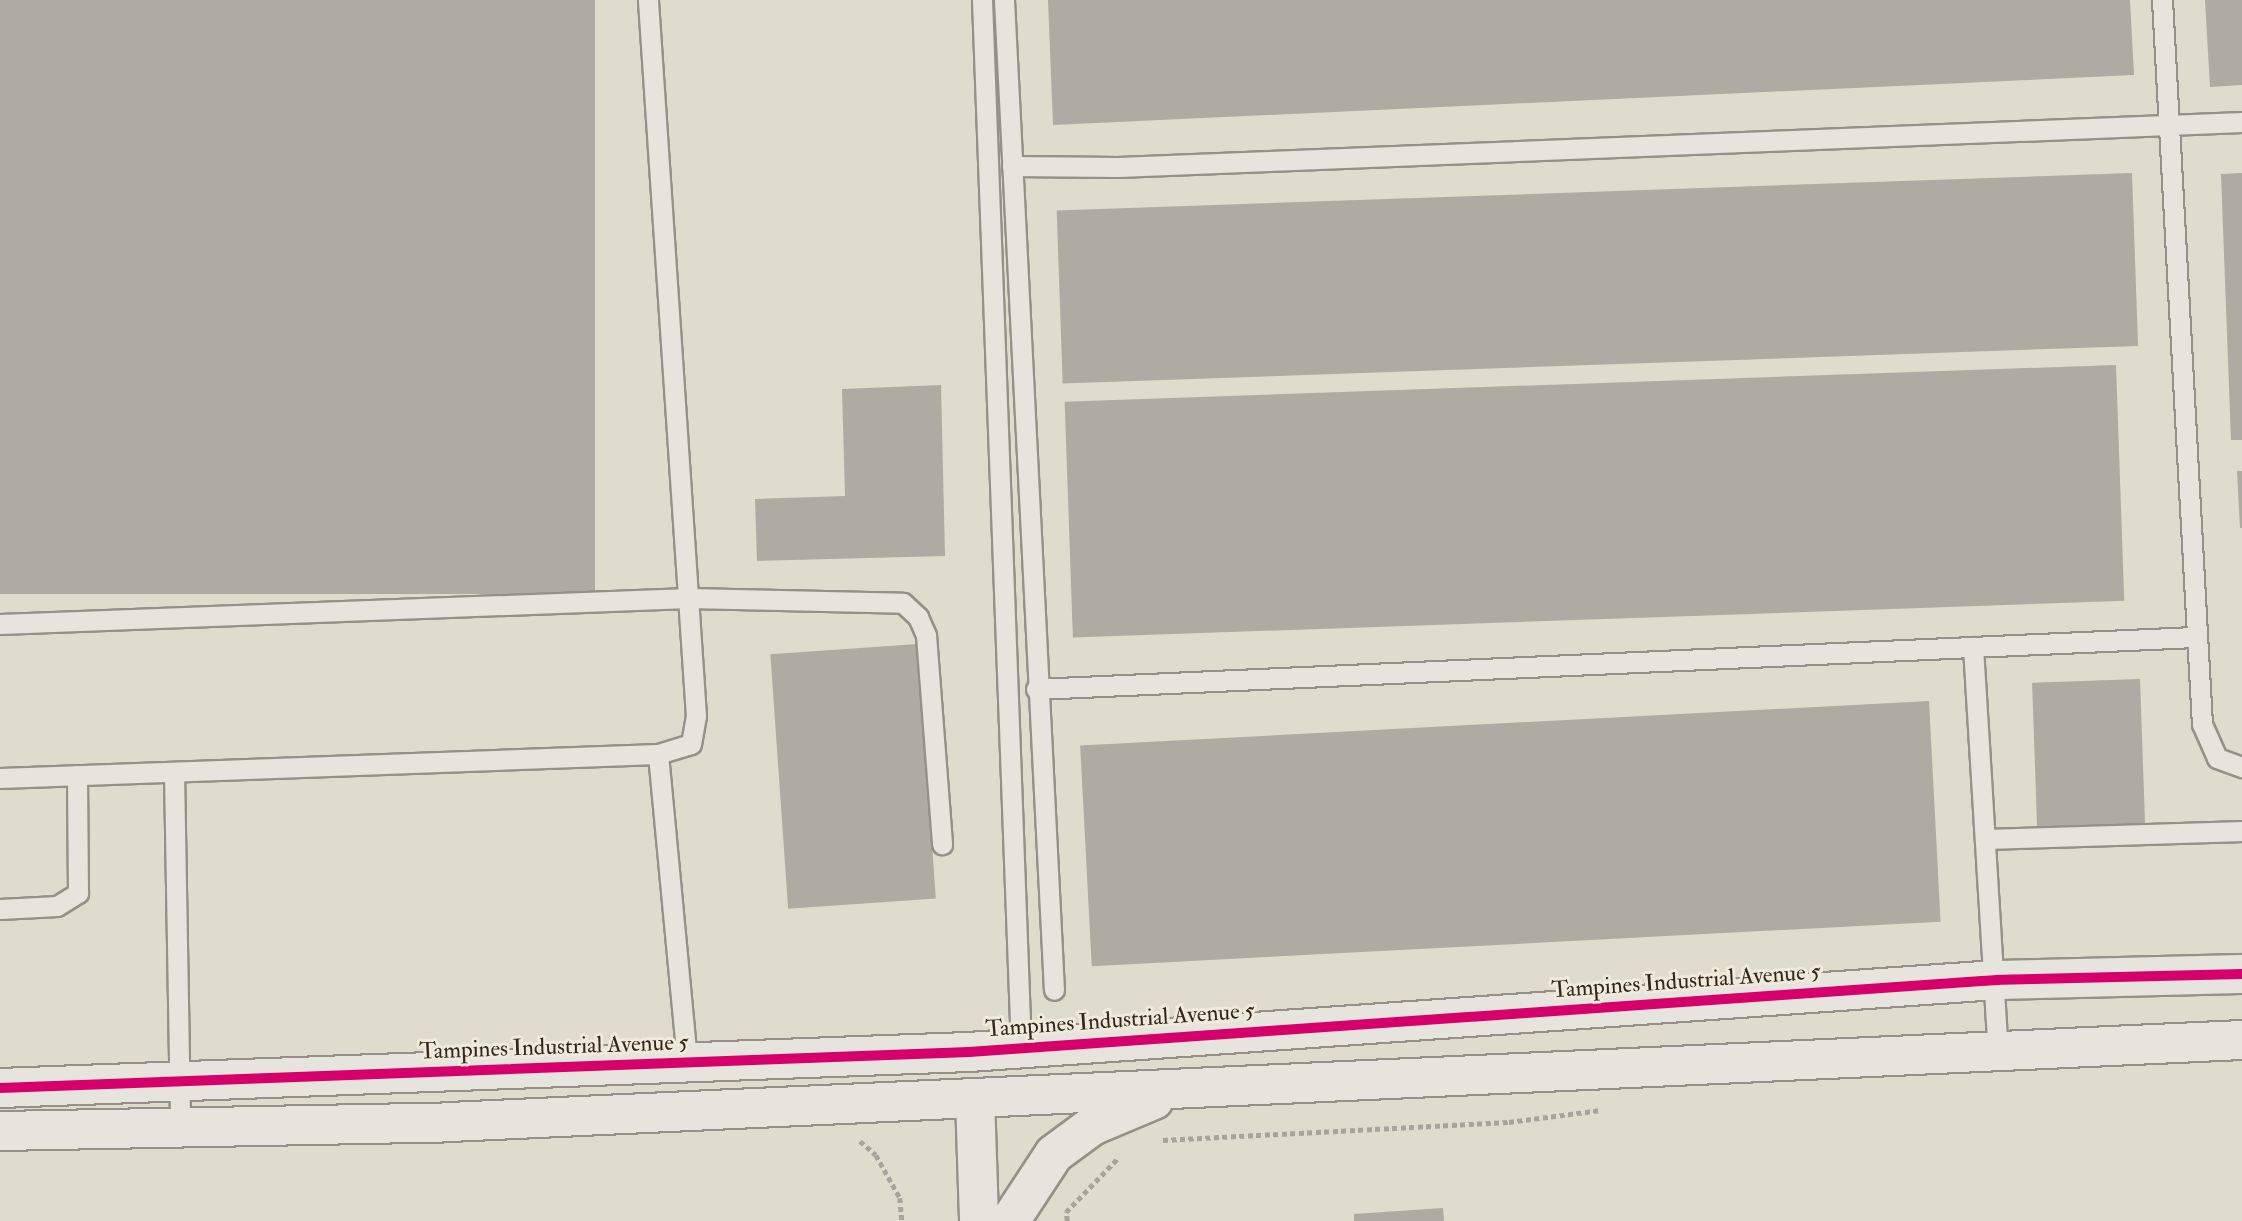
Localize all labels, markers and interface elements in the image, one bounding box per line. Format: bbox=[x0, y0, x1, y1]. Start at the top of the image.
street label: Tampines Industrial Avenue 5 bbox=[1551, 958, 1821, 1004]
street label: Tampines Industrial Avenue 5 bbox=[985, 997, 1255, 1043]
street label: Tampines Industrial Avenue 5 bbox=[419, 1029, 689, 1065]

